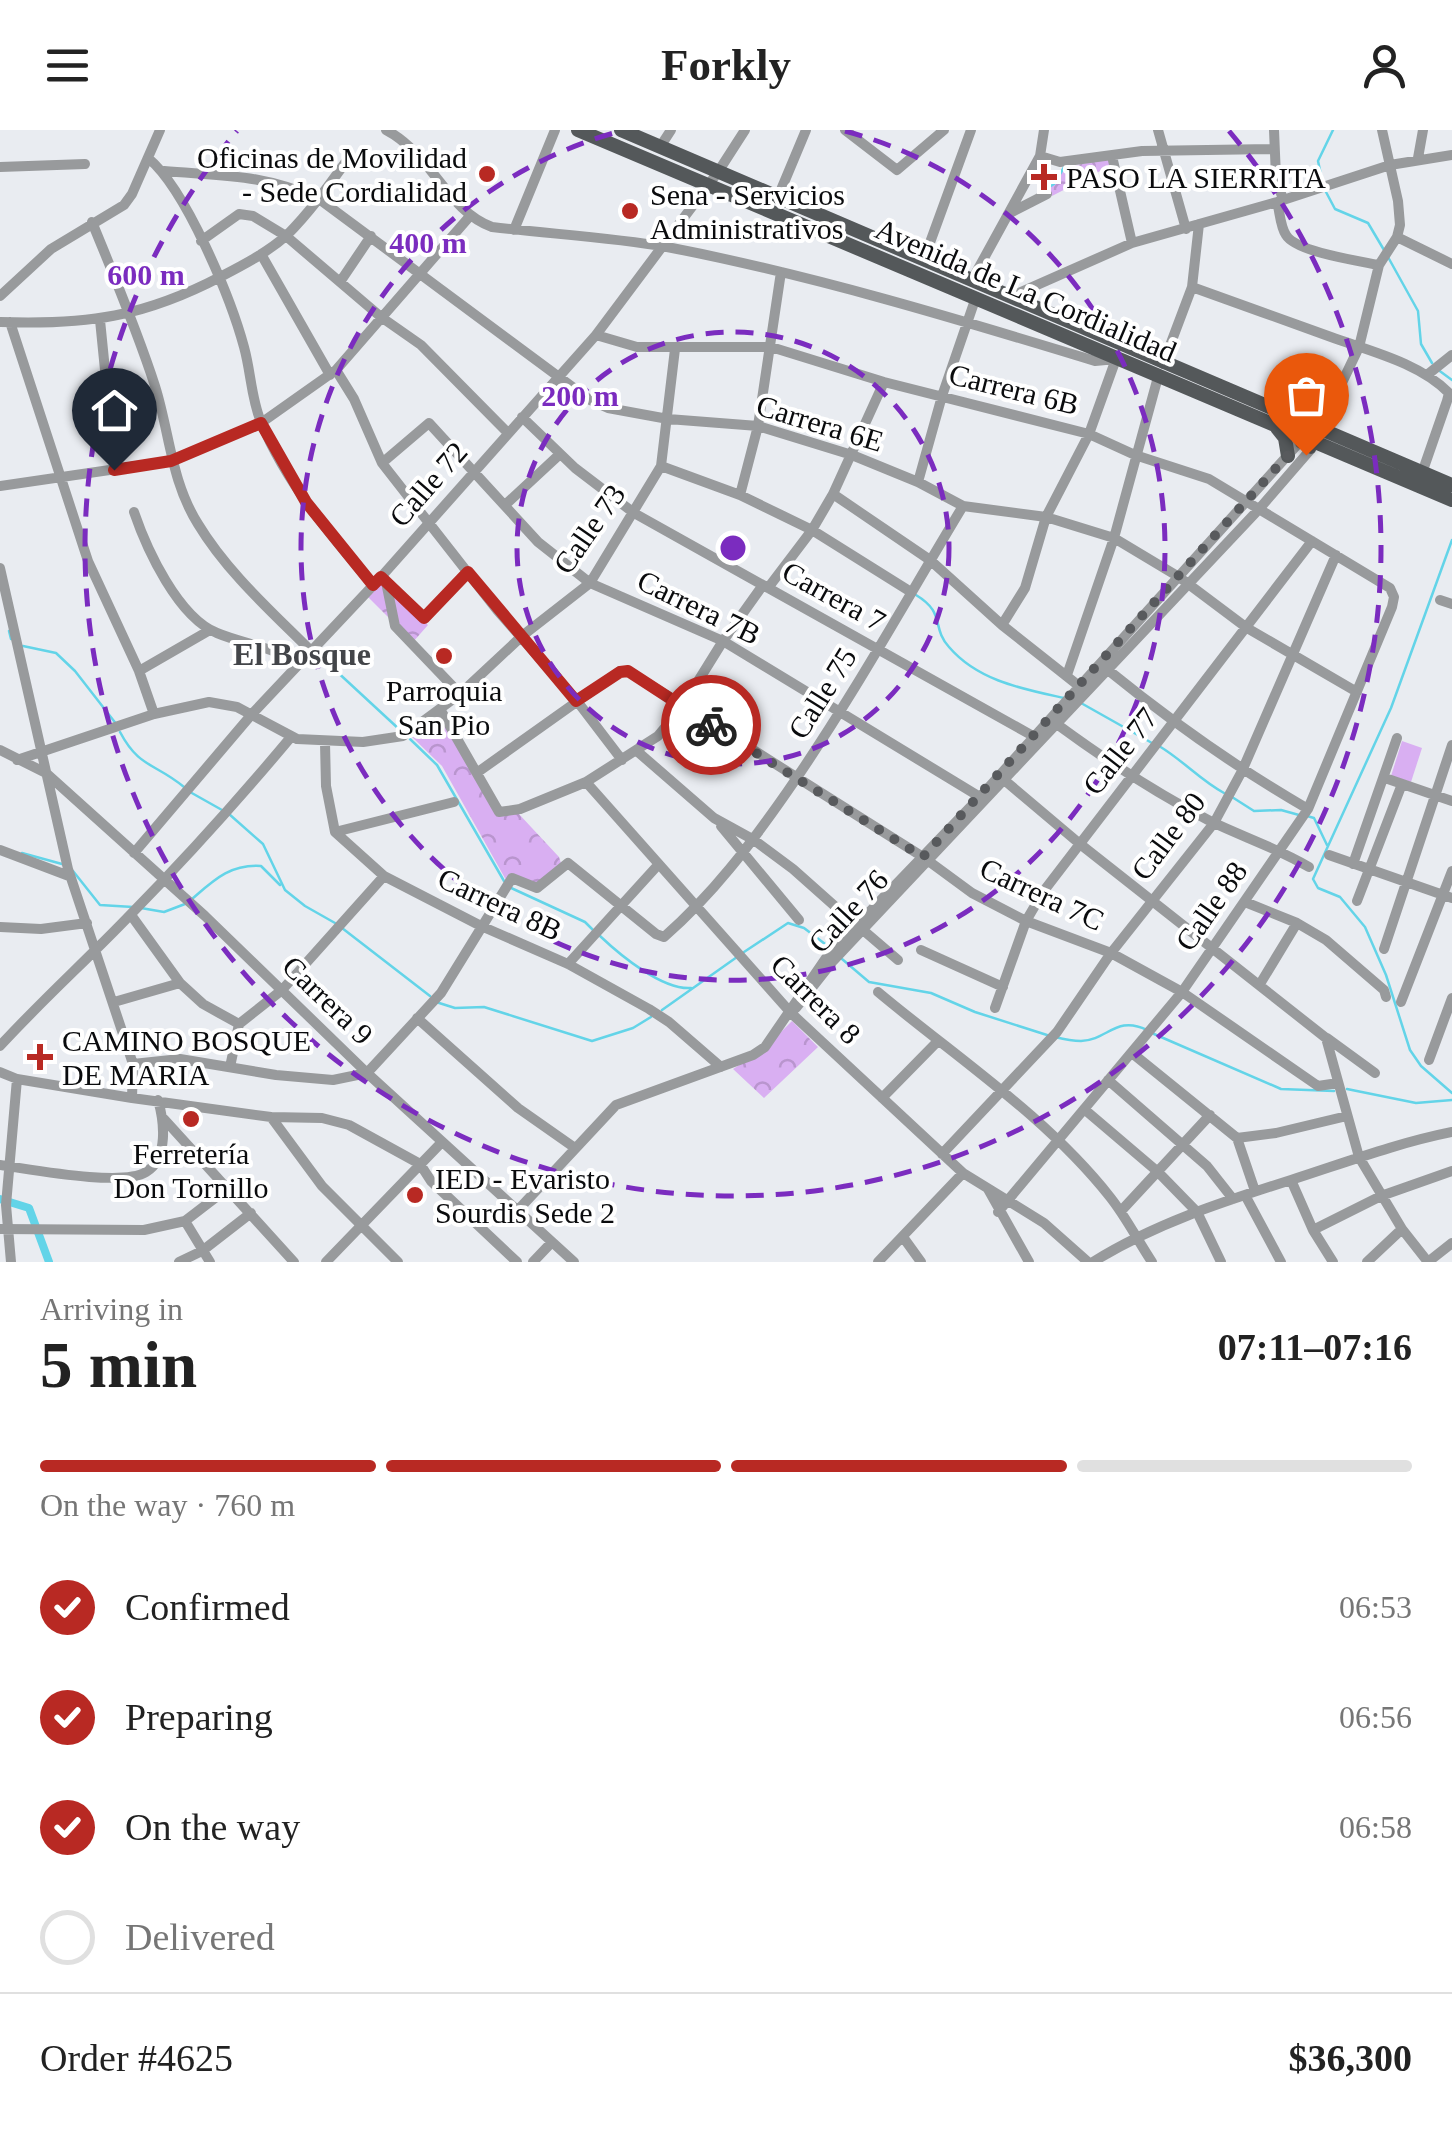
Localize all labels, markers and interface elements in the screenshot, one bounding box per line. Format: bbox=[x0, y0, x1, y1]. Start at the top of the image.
icon: menu bbox=[40, 38, 95, 93]
icon: person bbox=[1357, 38, 1412, 93]
text: Forkly bbox=[661, 40, 791, 90]
place label: Oficinas de Movilidad - Sede Cordialidad bbox=[197, 141, 467, 208]
place label: PASO LA SIERRITA bbox=[1066, 161, 1326, 194]
marker: Oficinas de Movilidad - Sede Cordialidad bbox=[476, 163, 498, 185]
marker: PASO LA SIERRITA bbox=[1031, 164, 1057, 190]
place label: Sena - Servicios Administrativos bbox=[650, 178, 845, 245]
marker: Sena - Servicios Administrativos bbox=[619, 200, 641, 222]
street label: Avenida de La Cordialidad bbox=[871, 212, 1181, 368]
text: 400 m bbox=[389, 226, 467, 259]
text: 600 m bbox=[107, 258, 185, 291]
pin bbox=[1264, 353, 1349, 456]
street label: Carrera 6B bbox=[946, 357, 1082, 421]
pin bbox=[72, 368, 157, 471]
icon: bag bbox=[1279, 368, 1334, 423]
text: 200 m bbox=[541, 379, 619, 412]
icon: home bbox=[87, 383, 142, 438]
street label: Carrera 6E bbox=[753, 388, 887, 458]
street label: Calle 72 bbox=[382, 435, 474, 533]
street label: Calle 73 bbox=[547, 478, 631, 580]
centre of rings bbox=[715, 530, 751, 566]
street label: Carrera 7 bbox=[777, 554, 891, 638]
street label: Carrera 7B bbox=[632, 563, 766, 651]
district label: El Bosque bbox=[233, 636, 371, 672]
street label: Calle 75 bbox=[781, 642, 863, 744]
marker: Parroquia San Pio bbox=[433, 645, 455, 667]
place label: Parroquia San Pio bbox=[386, 674, 502, 741]
courier bbox=[661, 675, 761, 775]
icon: bike bbox=[684, 698, 739, 753]
street label: Calle 77 bbox=[1076, 701, 1164, 801]
street label: Calle 80 bbox=[1124, 786, 1212, 886]
street label: Carrera 7C bbox=[975, 851, 1109, 937]
street label: Calle 88 bbox=[1169, 855, 1253, 957]
street label: Carrera 8B bbox=[433, 861, 567, 947]
street label: Calle 76 bbox=[802, 863, 894, 959]
street label: Carrera 8 bbox=[765, 948, 867, 1050]
street label: Carrera 9 bbox=[276, 949, 380, 1051]
place label: CAMINO BOSQUE DE MARIA bbox=[62, 1024, 311, 1091]
marker: CAMINO BOSQUE DE MARIA bbox=[27, 1044, 53, 1070]
marker: Ferretería Don Tornillo bbox=[180, 1108, 202, 1130]
place label: Ferretería Don Tornillo bbox=[114, 1137, 268, 1204]
place label: IED - Evaristo Sourdis Sede 2 bbox=[435, 1162, 615, 1229]
marker: IED - Evaristo Sourdis Sede 2 bbox=[404, 1184, 426, 1206]
text: Arriving in bbox=[40, 1291, 183, 1327]
text: 07:11–07:16 bbox=[1218, 1326, 1412, 1368]
text: 5 min bbox=[40, 1329, 197, 1401]
text: On the way · 760 m bbox=[40, 1487, 295, 1523]
icon: check bbox=[40, 1580, 95, 1635]
text: Confirmed bbox=[125, 1586, 290, 1628]
text: 06:53 bbox=[1339, 1589, 1412, 1625]
icon: check bbox=[40, 1690, 95, 1745]
text: Preparing bbox=[125, 1696, 273, 1738]
text: 06:56 bbox=[1339, 1699, 1412, 1735]
icon: check bbox=[40, 1800, 95, 1855]
text: On the way bbox=[125, 1806, 300, 1848]
text: 06:58 bbox=[1339, 1809, 1412, 1845]
text: Delivered bbox=[125, 1916, 275, 1958]
text: Order #4625 bbox=[40, 2037, 233, 2079]
text: $36,300 bbox=[1289, 2037, 1412, 2079]

